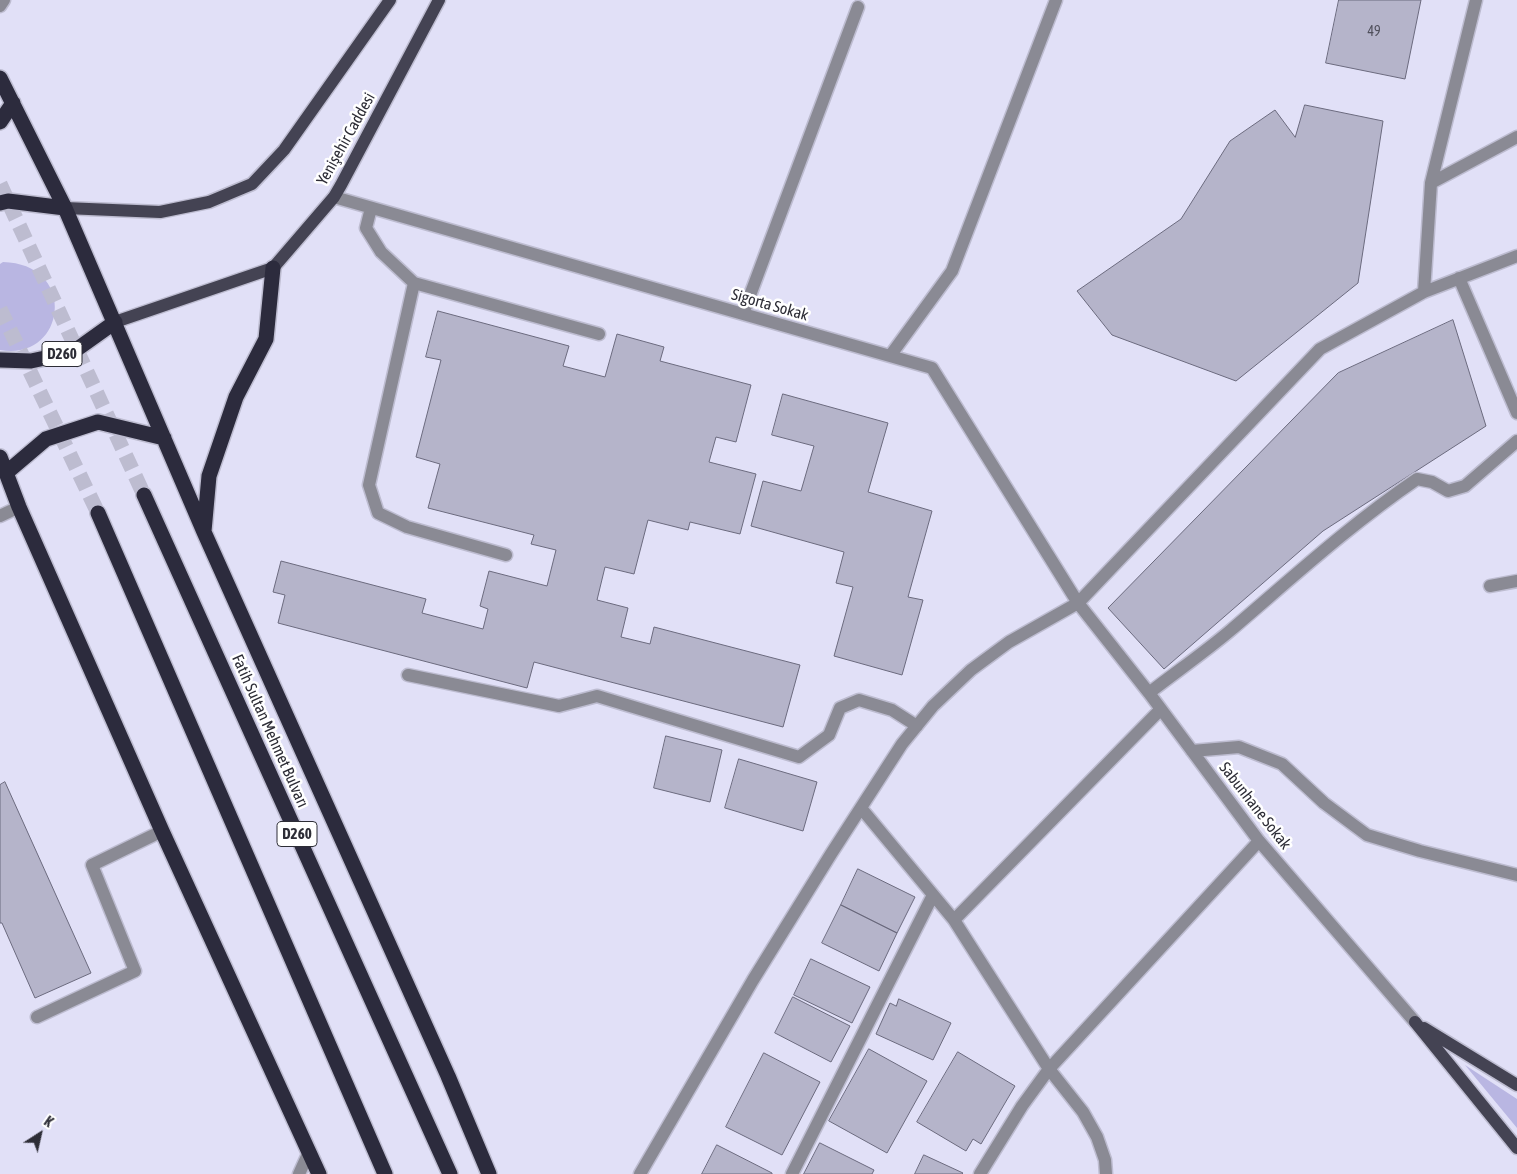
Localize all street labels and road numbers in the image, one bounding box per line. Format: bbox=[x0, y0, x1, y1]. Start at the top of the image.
street label: Yenişehir Caddesi bbox=[313, 90, 379, 188]
street label: Sigorta Sokak bbox=[729, 285, 811, 325]
road number: D260 bbox=[42, 342, 82, 366]
street label: Fatih Sultan Mehmet Bulvarı bbox=[228, 652, 312, 810]
street label: Sabunhane Sokak bbox=[1215, 759, 1295, 853]
road number: D260 bbox=[277, 822, 317, 846]

